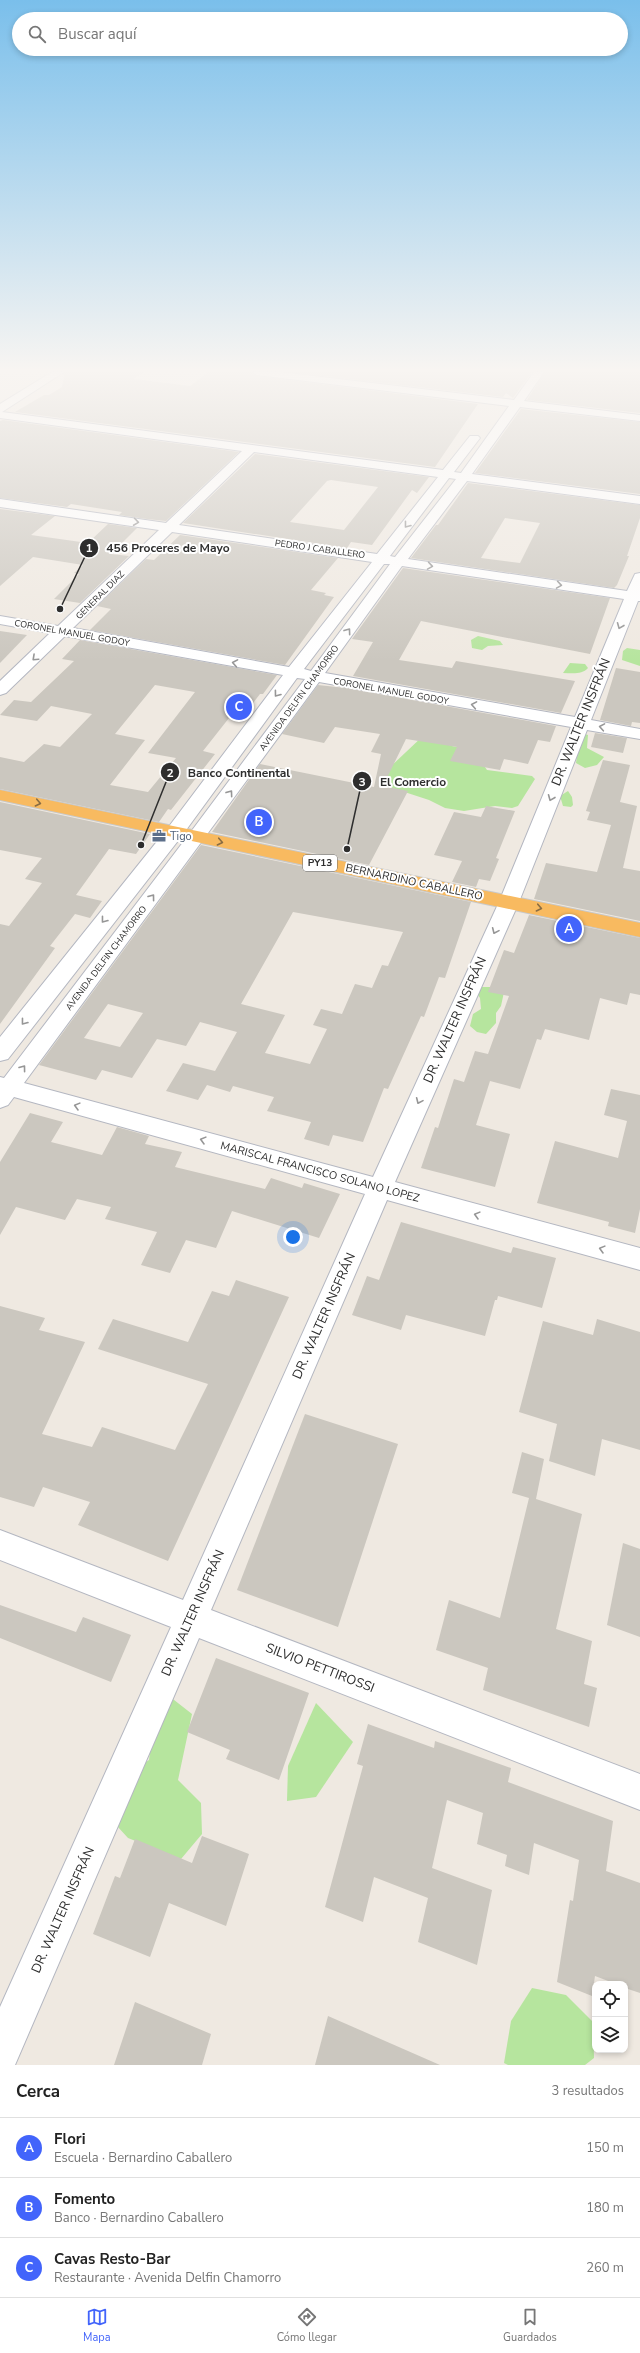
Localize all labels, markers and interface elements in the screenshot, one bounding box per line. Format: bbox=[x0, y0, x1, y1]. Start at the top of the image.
search box bbox=[12, 12, 628, 56]
icon: search bbox=[26, 23, 48, 45]
text: Buscar aquí bbox=[58, 24, 136, 44]
one-way arrow bbox=[133, 517, 139, 526]
one-way arrow bbox=[404, 520, 411, 527]
callout: 456 Proceres de Mayo bbox=[79, 536, 238, 560]
street label: PEDRO J CABALLERO bbox=[274, 537, 366, 561]
text: 1 bbox=[85, 540, 93, 556]
text: 456 Proceres de Mayo bbox=[106, 540, 230, 556]
one-way arrow bbox=[427, 561, 434, 570]
street label: GENERAL DIAZ bbox=[73, 568, 127, 622]
one-way arrow bbox=[556, 580, 562, 589]
street label: CORONEL MANUEL GODOY bbox=[14, 617, 131, 649]
one-way arrow bbox=[617, 622, 625, 629]
one-way arrow bbox=[343, 628, 351, 635]
street label: AVENIDA DELFIN CHAMORRO bbox=[257, 643, 341, 753]
one-way arrow bbox=[32, 653, 40, 661]
street label: DR. WALTER INSFRÁN bbox=[546, 655, 615, 789]
one-way arrow bbox=[232, 659, 238, 668]
street label: CORONEL MANUEL GODOY bbox=[333, 675, 450, 707]
one-way arrow bbox=[274, 690, 281, 697]
pin: C bbox=[226, 692, 252, 722]
one-way arrow bbox=[470, 701, 477, 710]
one-way arrow bbox=[598, 723, 605, 732]
callout: Banco Continental bbox=[160, 760, 298, 784]
text: 2 bbox=[166, 765, 174, 781]
text: Banco Continental bbox=[188, 765, 290, 781]
callout: El Comercio bbox=[352, 769, 454, 793]
text: 3 bbox=[358, 774, 366, 790]
text: El Comercio bbox=[380, 774, 446, 790]
one-way arrow bbox=[225, 790, 232, 797]
one-way arrow bbox=[547, 795, 555, 802]
one-way arrow bbox=[35, 799, 41, 807]
pin: B bbox=[246, 807, 272, 837]
office icon: Tigo bbox=[151, 828, 167, 844]
place label: Tigo bbox=[170, 829, 192, 844]
one-way arrow bbox=[217, 838, 223, 846]
road number: PY13 bbox=[303, 855, 337, 871]
street label: BERNARDINO CABALLERO bbox=[344, 860, 484, 904]
one-way arrow bbox=[148, 895, 155, 902]
street label: AVENIDA DELFIN CHAMORRO bbox=[63, 903, 149, 1013]
one-way arrow bbox=[536, 904, 542, 912]
pin: A bbox=[556, 914, 582, 944]
one-way arrow bbox=[102, 916, 109, 923]
one-way arrow bbox=[492, 928, 500, 935]
street label: DR. WALTER INSFRÁN bbox=[418, 954, 491, 1086]
one-way arrow bbox=[22, 1018, 29, 1025]
one-way arrow bbox=[19, 1065, 26, 1072]
one-way arrow bbox=[416, 1097, 424, 1104]
one-way arrow bbox=[74, 1102, 81, 1111]
one-way arrow bbox=[200, 1136, 207, 1145]
street label: MARISCAL FRANCISCO SOLANO LOPEZ bbox=[219, 1138, 422, 1206]
one-way arrow bbox=[474, 1211, 481, 1220]
your location bbox=[283, 1227, 303, 1247]
one-way arrow bbox=[599, 1245, 606, 1254]
street label: DR. WALTER INSFRÁN bbox=[287, 1250, 360, 1382]
street label: DR. WALTER INSFRÁN bbox=[156, 1547, 229, 1679]
street label: SILVIO PETTIROSSI bbox=[263, 1639, 377, 1697]
street label: DR. WALTER INSFRÁN bbox=[26, 1844, 99, 1976]
map controls bbox=[592, 1981, 628, 2053]
button: locate bbox=[592, 1981, 628, 2017]
button: layers bbox=[592, 2017, 628, 2053]
text: Cerca bbox=[16, 2080, 60, 2103]
text: 3 resultados bbox=[552, 2082, 624, 2100]
text: Flori bbox=[54, 2129, 86, 2149]
text: A bbox=[24, 2139, 34, 2157]
text: 150 m bbox=[586, 2139, 624, 2157]
text: Escuela · Bernardino Caballero bbox=[54, 2149, 232, 2167]
text: Fomento bbox=[54, 2189, 115, 2209]
text: B bbox=[25, 2199, 33, 2217]
text: 180 m bbox=[586, 2199, 624, 2217]
text: Banco · Bernardino Caballero bbox=[54, 2209, 224, 2227]
text: Cavas Resto-Bar bbox=[54, 2249, 170, 2269]
text: C bbox=[25, 2259, 33, 2277]
text: 260 m bbox=[586, 2259, 624, 2277]
text: Restaurante · Avenida Delfin Chamorro bbox=[54, 2269, 281, 2287]
tab: Mapa bbox=[83, 2306, 111, 2345]
tab: Cómo llegar bbox=[277, 2306, 337, 2345]
tab: Guardados bbox=[503, 2306, 557, 2345]

